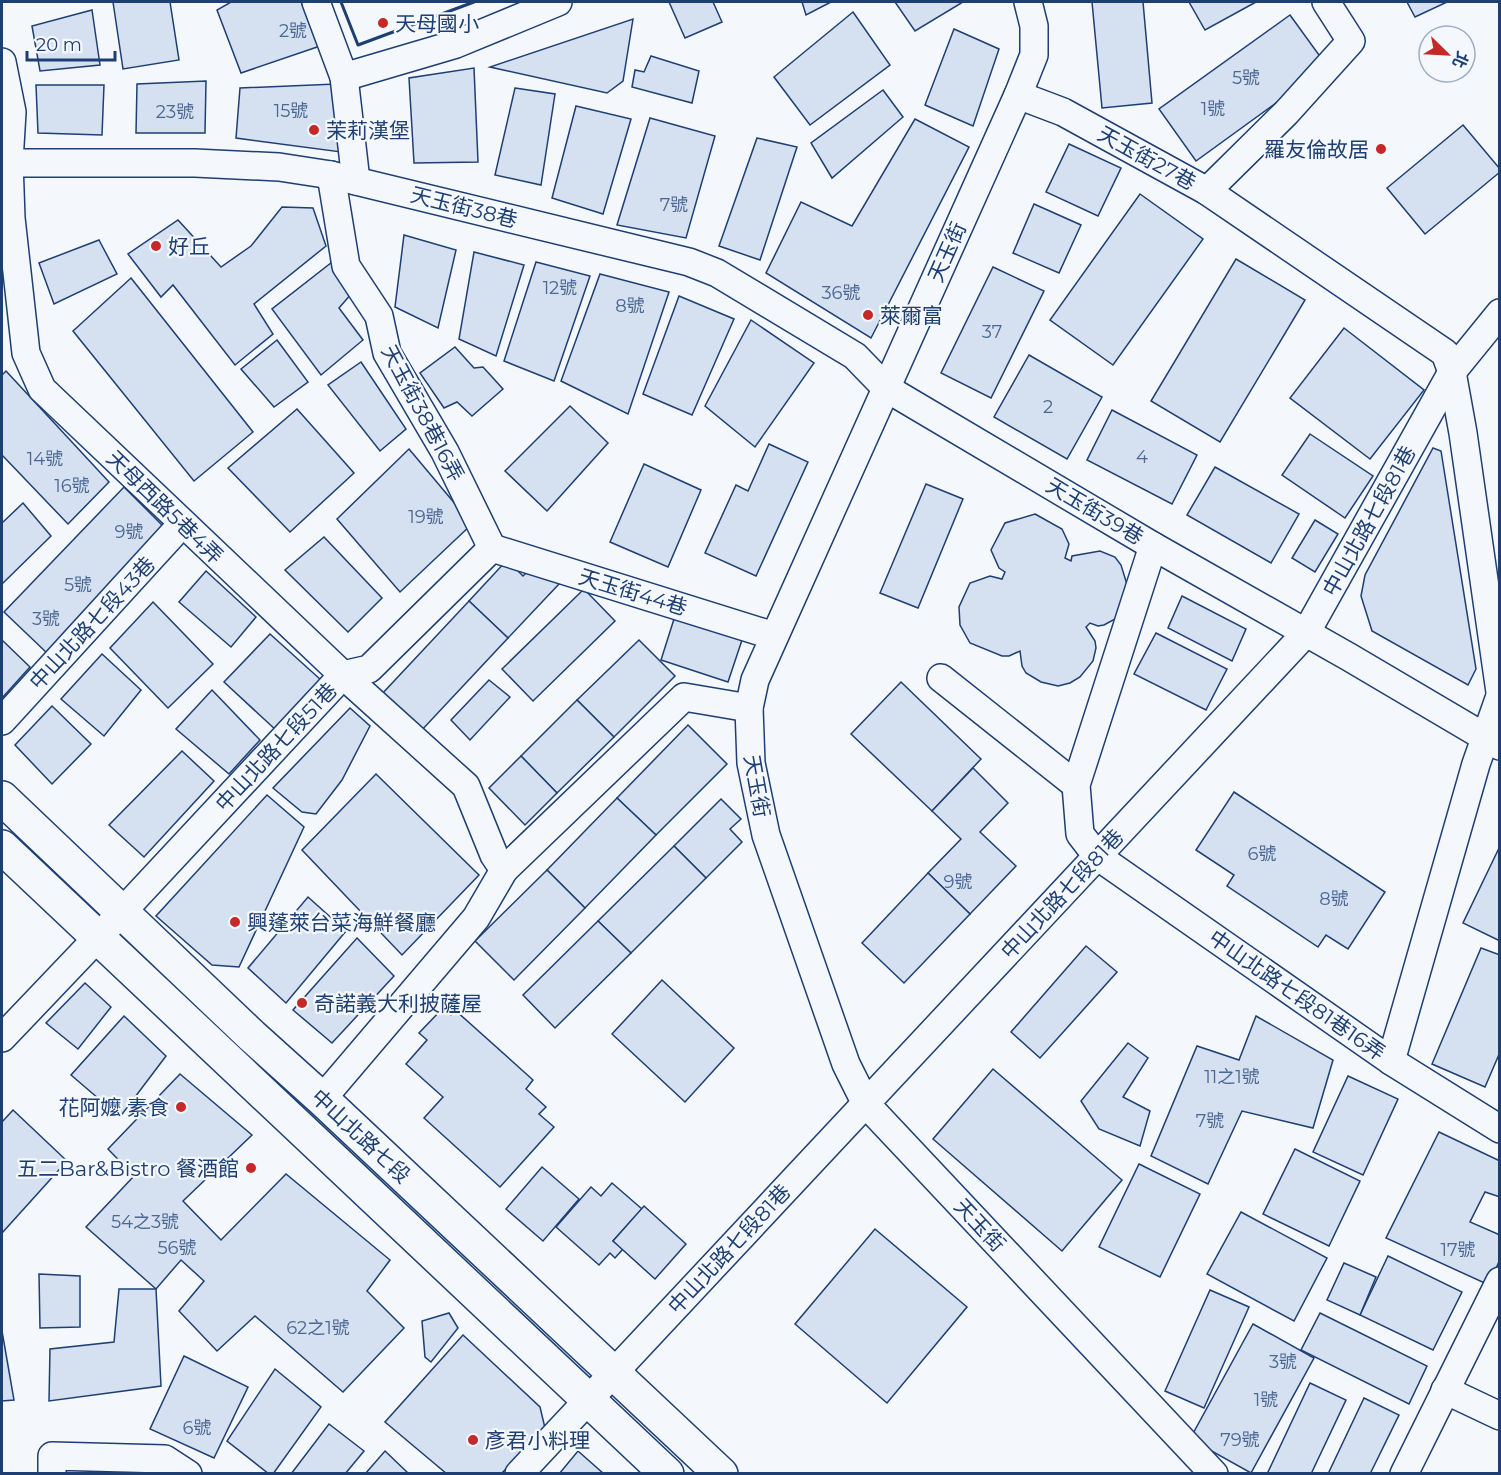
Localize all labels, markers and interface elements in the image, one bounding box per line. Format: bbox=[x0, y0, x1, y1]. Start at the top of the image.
place label: 天母國小 bbox=[395, 11, 479, 36]
marker: 天母國小 bbox=[376, 16, 390, 30]
house number: 2號 bbox=[279, 20, 307, 42]
scale bar bbox=[27, 24, 116, 62]
north arrow bbox=[1417, 24, 1477, 84]
text: 20 m bbox=[36, 34, 82, 56]
text: 北 bbox=[1448, 49, 1472, 71]
house number: 5號 bbox=[1232, 67, 1260, 89]
house number: 1號 bbox=[1201, 98, 1225, 120]
house number: 15號 bbox=[274, 100, 308, 122]
house number: 23號 bbox=[156, 101, 194, 123]
place label: 茉莉漢堡 bbox=[326, 118, 410, 143]
street label: 天玉街27巷 bbox=[1094, 121, 1200, 195]
marker: 茉莉漢堡 bbox=[307, 123, 321, 137]
place label: 羅友倫故居 bbox=[1264, 137, 1369, 162]
marker: 羅友倫故居 bbox=[1374, 142, 1388, 156]
street label: 天玉街38巷 bbox=[408, 182, 520, 232]
house number: 7號 bbox=[660, 194, 688, 216]
street label: 天玉街 bbox=[923, 218, 971, 286]
place label: 好丘 bbox=[168, 234, 210, 259]
marker: 好丘 bbox=[149, 239, 163, 253]
house number: 12號 bbox=[543, 277, 577, 299]
house number: 36號 bbox=[821, 282, 861, 304]
house number: 8號 bbox=[615, 295, 645, 317]
place label: 萊爾富 bbox=[880, 303, 943, 328]
marker: 萊爾富 bbox=[861, 308, 875, 322]
house number: 37 bbox=[982, 321, 1002, 343]
street label: 天玉街38巷16弄 bbox=[377, 341, 469, 485]
house number: 2 bbox=[1043, 396, 1053, 418]
street label: 中山北路七段81巷 bbox=[1317, 441, 1421, 601]
street label: 天母西路5巷4弄 bbox=[102, 445, 228, 569]
house number: 4 bbox=[1136, 446, 1148, 468]
house number: 14號 bbox=[27, 448, 63, 470]
street label: 天玉街39巷 bbox=[1042, 472, 1148, 550]
house number: 16號 bbox=[54, 475, 90, 497]
house number: 19號 bbox=[408, 506, 444, 528]
house number: 9號 bbox=[115, 521, 143, 543]
street label: 中山北路七段43巷 bbox=[24, 551, 160, 695]
street label: 天玉街44巷 bbox=[576, 564, 690, 620]
house number: 5號 bbox=[64, 574, 92, 596]
house number: 3號 bbox=[32, 608, 60, 630]
street label: 中山北路七段51巷 bbox=[210, 678, 342, 816]
street label: 天玉街 bbox=[739, 753, 775, 819]
street label: 中山北路七段81巷 bbox=[996, 824, 1128, 964]
house number: 6號 bbox=[1248, 843, 1276, 865]
house number: 9號 bbox=[944, 871, 972, 893]
house number: 8號 bbox=[1319, 888, 1349, 910]
place label: 興蓬萊台菜海鮮餐廳 bbox=[247, 910, 436, 935]
marker: 興蓬萊台菜海鮮餐廳 bbox=[228, 915, 242, 929]
street label: 中山北路七段81巷16弄 bbox=[1204, 925, 1390, 1065]
place label: 奇諾義大利披薩屋 bbox=[314, 991, 482, 1016]
marker: 奇諾義大利披薩屋 bbox=[295, 996, 309, 1010]
house number: 11之1號 bbox=[1204, 1066, 1260, 1088]
street label: 中山北路七段 bbox=[306, 1084, 416, 1188]
place label: 花阿嬤 素食 bbox=[58, 1095, 169, 1120]
marker: 花阿嬤 素食 bbox=[174, 1100, 188, 1114]
house number: 7號 bbox=[1196, 1110, 1224, 1132]
place label: 五二Bar&Bistro 餐酒館 bbox=[17, 1156, 239, 1181]
marker: 五二Bar&Bistro 餐酒館 bbox=[244, 1161, 258, 1175]
street label: 中山北路七段81巷 bbox=[663, 1179, 795, 1319]
street label: 天玉街 bbox=[949, 1193, 1011, 1257]
house number: 54之3號 bbox=[111, 1211, 179, 1233]
house number: 56號 bbox=[157, 1237, 197, 1259]
house number: 17號 bbox=[1440, 1239, 1476, 1261]
house number: 62之1號 bbox=[286, 1317, 350, 1339]
house number: 3號 bbox=[1269, 1351, 1297, 1373]
house number: 1號 bbox=[1254, 1389, 1278, 1411]
house number: 6號 bbox=[183, 1417, 211, 1439]
place label: 彥君小料理 bbox=[485, 1428, 590, 1453]
house number: 79號 bbox=[1220, 1429, 1260, 1451]
marker: 彥君小料理 bbox=[466, 1433, 480, 1447]

